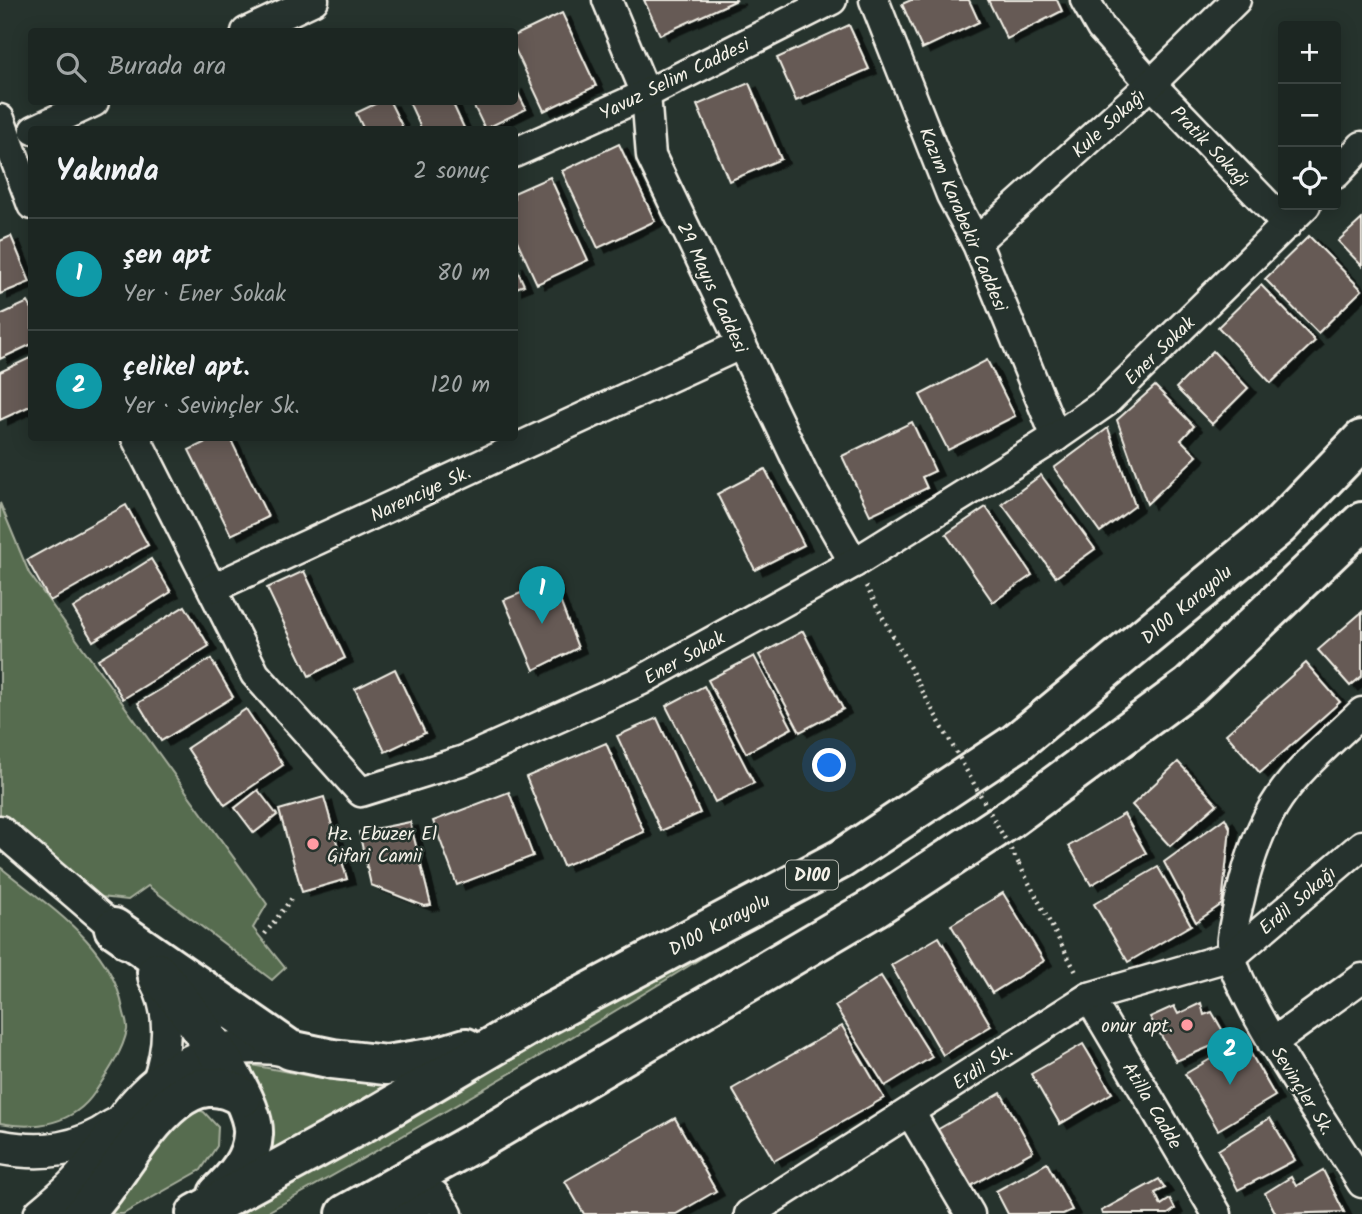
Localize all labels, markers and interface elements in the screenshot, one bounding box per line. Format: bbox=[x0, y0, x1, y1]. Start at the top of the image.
map controls bbox=[1278, 21, 1341, 210]
button: + bbox=[1278, 21, 1341, 84]
search box bbox=[28, 28, 518, 105]
street label: Yavuz Selim Caddesi bbox=[595, 30, 756, 129]
text: Burada ara bbox=[108, 46, 226, 88]
icon: search bbox=[52, 48, 90, 86]
street label: Kule Sokağı bbox=[1065, 83, 1153, 166]
button: − bbox=[1278, 84, 1341, 147]
street label: Pratik Sokağı bbox=[1163, 99, 1257, 195]
street label: Kazım Karabekir Caddesi bbox=[910, 123, 1015, 318]
button: locate bbox=[1278, 147, 1341, 210]
text: Yakında bbox=[56, 148, 159, 196]
text: 2 sonuç bbox=[414, 154, 490, 190]
street label: 29 Mayıs Caddesi bbox=[668, 217, 755, 360]
text: şen apt bbox=[123, 235, 211, 277]
text: 1 bbox=[76, 256, 82, 292]
text: 80 m bbox=[437, 256, 490, 292]
text: Yer · Ener Sokak bbox=[123, 277, 286, 313]
street label: Ener Sokak bbox=[1118, 310, 1203, 393]
text: çelikel apt. bbox=[123, 347, 250, 389]
text: 2 bbox=[72, 368, 86, 404]
text: 120 m bbox=[430, 368, 490, 404]
text: Yer · Sevinçler Sk. bbox=[123, 389, 300, 425]
street label: Narenciye Sk. bbox=[365, 458, 476, 531]
street label: D100 Karayolu bbox=[1135, 558, 1240, 653]
pin: 1 bbox=[519, 566, 565, 624]
street label: Ener Sokak bbox=[639, 624, 731, 693]
your location bbox=[812, 748, 846, 782]
place label: Hz. Ebuzer El Gifari Camii bbox=[327, 820, 437, 872]
marker: Hz. Ebuzer El Gifari Camii bbox=[305, 836, 321, 852]
road number: D100 bbox=[786, 860, 838, 890]
street label: Erdil Sokağı bbox=[1253, 860, 1344, 943]
street label: D100 Karayolu bbox=[664, 886, 776, 965]
place label: onur apt. bbox=[1101, 1012, 1173, 1042]
marker: onur apt. bbox=[1179, 1017, 1195, 1033]
pin: 2 bbox=[1207, 1027, 1253, 1085]
street label: Erdil Sk. bbox=[947, 1037, 1019, 1099]
street label: Sevinçler Sk. bbox=[1262, 1041, 1341, 1142]
street label: Atilla Cadde bbox=[1113, 1057, 1189, 1156]

